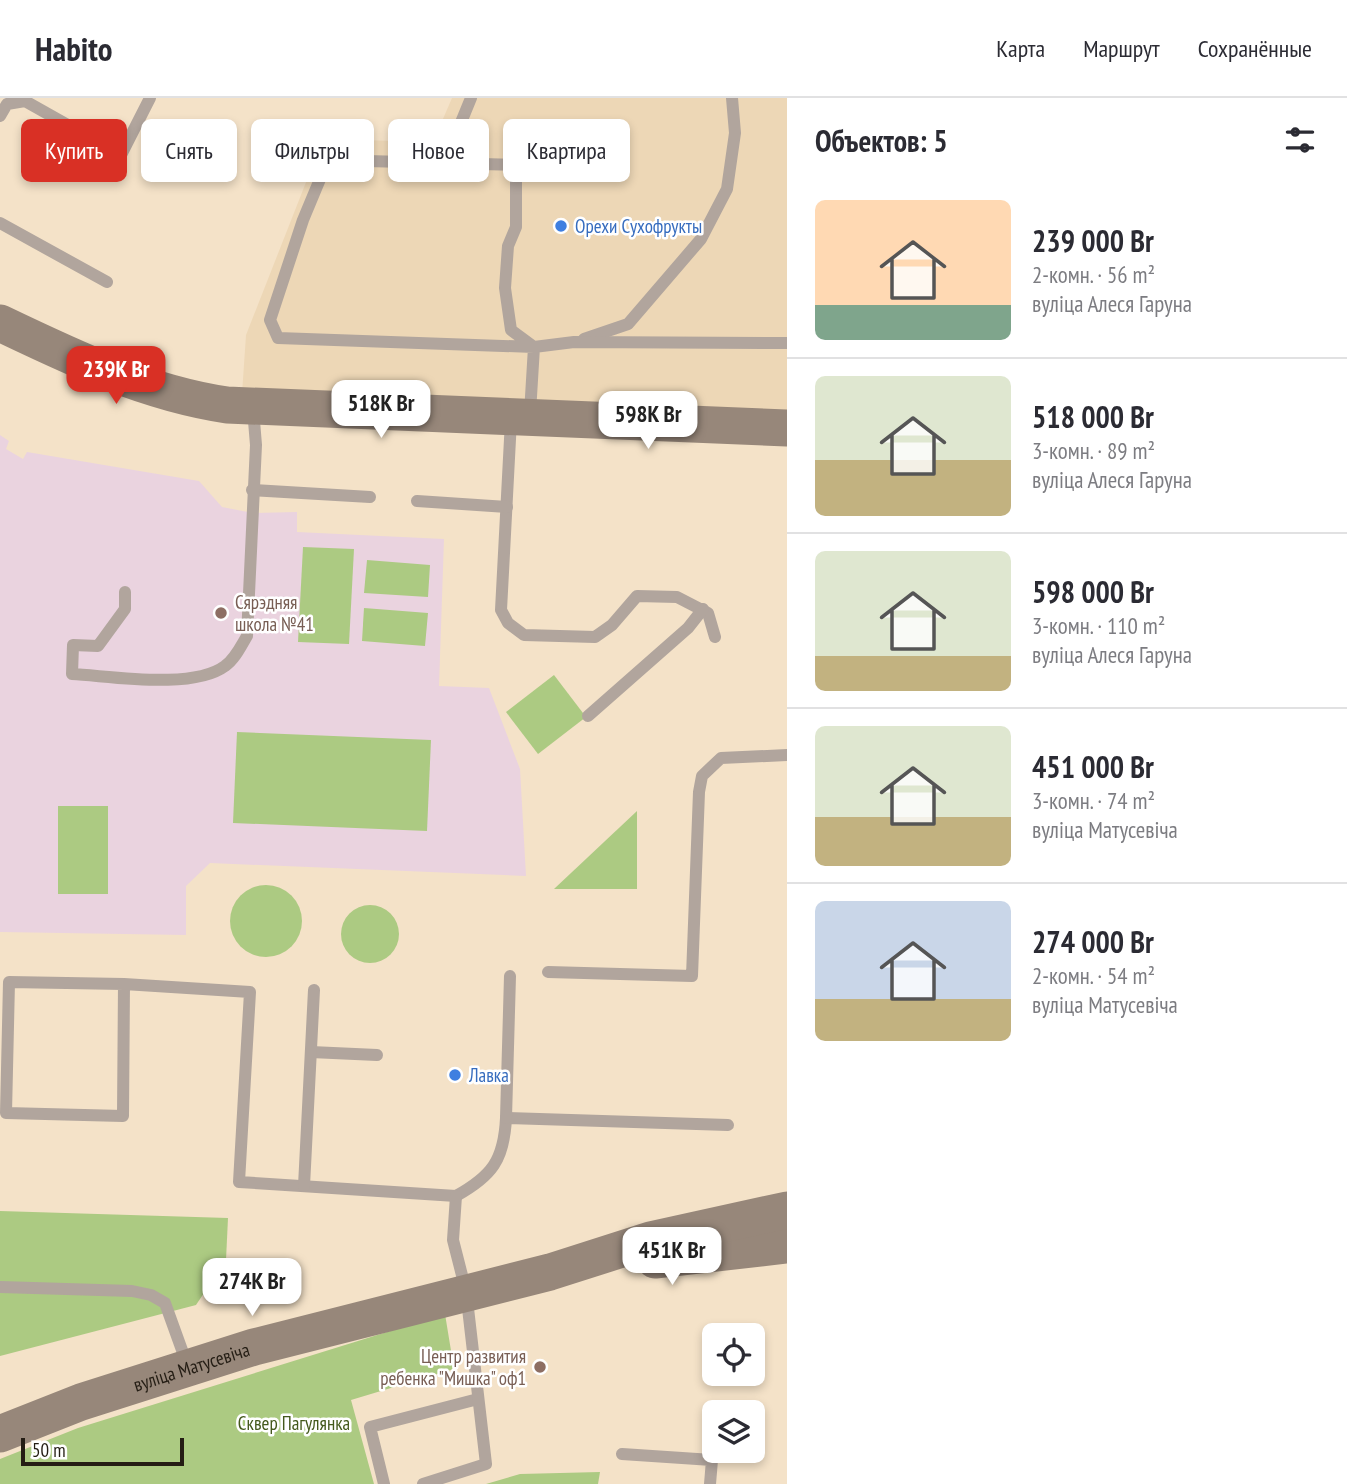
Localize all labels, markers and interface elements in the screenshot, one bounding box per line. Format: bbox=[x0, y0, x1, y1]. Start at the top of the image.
text: Habito bbox=[35, 27, 113, 70]
text: Карта bbox=[996, 33, 1045, 64]
text: Маршрут bbox=[1083, 33, 1160, 64]
text: Сохранённые bbox=[1198, 33, 1312, 64]
chip: Купить bbox=[21, 119, 127, 182]
chip: Снять bbox=[141, 119, 237, 182]
chip: Фильтры bbox=[251, 119, 374, 182]
chip: Новое bbox=[388, 119, 489, 182]
chip: Квартира bbox=[503, 119, 630, 182]
text: Объектов: 5 bbox=[815, 121, 948, 160]
icon: filters bbox=[1281, 121, 1319, 159]
place label: Орехи Сухофрукты bbox=[575, 214, 702, 238]
marker: Орехи Сухофрукты bbox=[553, 218, 569, 234]
text: 239 000 Br bbox=[1032, 221, 1154, 260]
icon: home bbox=[871, 228, 955, 312]
text: 2-комн. · 56 m² bbox=[1032, 260, 1155, 289]
text: вуліца Алеся Гаруна bbox=[1032, 289, 1192, 318]
pin: 239K Br bbox=[51, 346, 181, 406]
text: 239K Br bbox=[82, 354, 150, 383]
pin: 518K Br bbox=[316, 380, 446, 440]
text: 518K Br bbox=[347, 388, 415, 417]
pin: 598K Br bbox=[583, 392, 713, 451]
text: 518 000 Br bbox=[1032, 397, 1154, 436]
text: 598K Br bbox=[614, 399, 682, 428]
icon: home bbox=[871, 404, 955, 488]
text: 3-комн. · 89 m² bbox=[1032, 436, 1155, 465]
text: вуліца Алеся Гаруна bbox=[1032, 465, 1192, 494]
text: 598 000 Br bbox=[1032, 572, 1154, 611]
icon: home bbox=[871, 579, 955, 663]
place label: Сярэдняя школа №41 bbox=[235, 590, 314, 636]
marker: Сярэдняя школа №41 bbox=[213, 605, 229, 621]
text: 3-комн. · 110 m² bbox=[1032, 611, 1165, 640]
text: вуліца Алеся Гаруна bbox=[1032, 640, 1192, 669]
text: 451 000 Br bbox=[1032, 747, 1154, 786]
icon: home bbox=[871, 754, 955, 838]
text: 3-комн. · 74 m² bbox=[1032, 786, 1155, 815]
text: вуліца Матусевіча bbox=[1032, 815, 1178, 844]
text: 274 000 Br bbox=[1032, 922, 1154, 961]
icon: home bbox=[871, 929, 955, 1013]
text: 2-комн. · 54 m² bbox=[1032, 961, 1155, 990]
text: вуліца Матусевіча bbox=[1032, 990, 1178, 1019]
place label: Лавка bbox=[468, 1063, 509, 1087]
marker: Лавка bbox=[447, 1067, 463, 1083]
pin: 451K Br bbox=[607, 1228, 737, 1287]
text: 451K Br bbox=[638, 1235, 706, 1264]
pin: 274K Br bbox=[187, 1258, 317, 1318]
text: 274K Br bbox=[218, 1266, 286, 1295]
map controls bbox=[702, 1323, 765, 1463]
button: locate bbox=[702, 1323, 765, 1386]
street label: вуліца Матусевіча bbox=[130, 1337, 253, 1397]
place label: Центр развития ребенка "Мишка" оф1 bbox=[380, 1344, 526, 1390]
marker: Центр развития ребенка "Мишка" оф1 bbox=[532, 1359, 548, 1375]
button: layers bbox=[702, 1400, 765, 1463]
park label: Сквер Пагулянка bbox=[238, 1411, 350, 1435]
scale bar bbox=[21, 1435, 184, 1467]
text: 50 m bbox=[32, 1438, 66, 1462]

